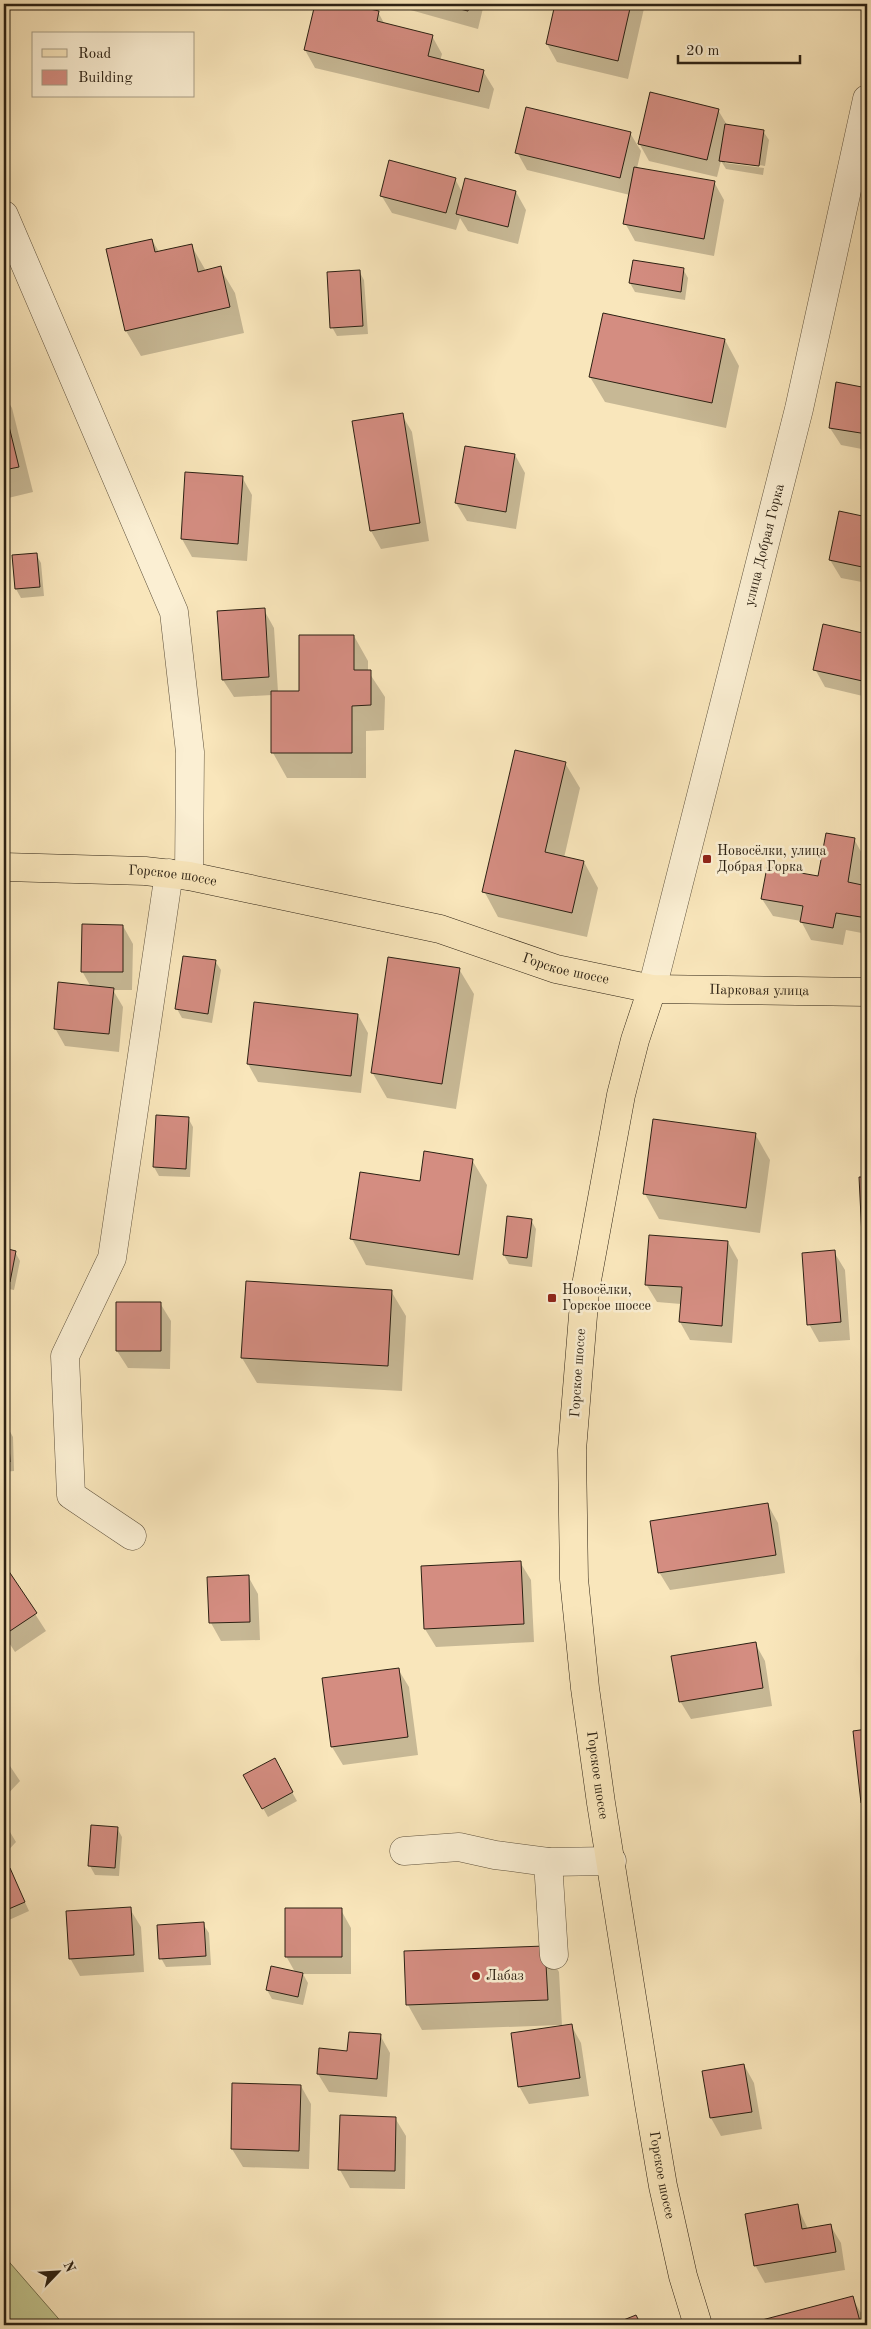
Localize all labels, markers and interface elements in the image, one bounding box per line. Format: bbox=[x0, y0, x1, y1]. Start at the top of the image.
legend bbox=[32, 32, 195, 98]
scale bar bbox=[678, 32, 801, 64]
text: 20 m bbox=[686, 44, 720, 59]
text: Road bbox=[78, 47, 112, 62]
text: Building bbox=[78, 71, 133, 86]
street label: улица Добрая Горка bbox=[742, 482, 787, 608]
place label: Новосёлки, улица Добрая Горка bbox=[717, 844, 827, 874]
marker: Новосёлки, улица Добрая Горка bbox=[701, 853, 713, 865]
street label: Горское шоссе bbox=[128, 864, 218, 889]
street label: Горское шоссе bbox=[521, 951, 610, 987]
street label: Парковая улица bbox=[709, 983, 809, 998]
place label: Новосёлки, Горское шоссе bbox=[562, 1283, 651, 1313]
marker: Новосёлки, Горское шоссе bbox=[546, 1292, 558, 1304]
street label: Горское шоссе bbox=[568, 1328, 588, 1418]
street label: Горское шоссе bbox=[584, 1730, 611, 1820]
place label: Лабаз bbox=[486, 1969, 524, 1983]
marker: Лабаз bbox=[470, 1970, 482, 1982]
street label: Горское шоссе bbox=[647, 2130, 677, 2220]
north arrow bbox=[32, 2246, 82, 2296]
text: N bbox=[60, 2259, 78, 2275]

